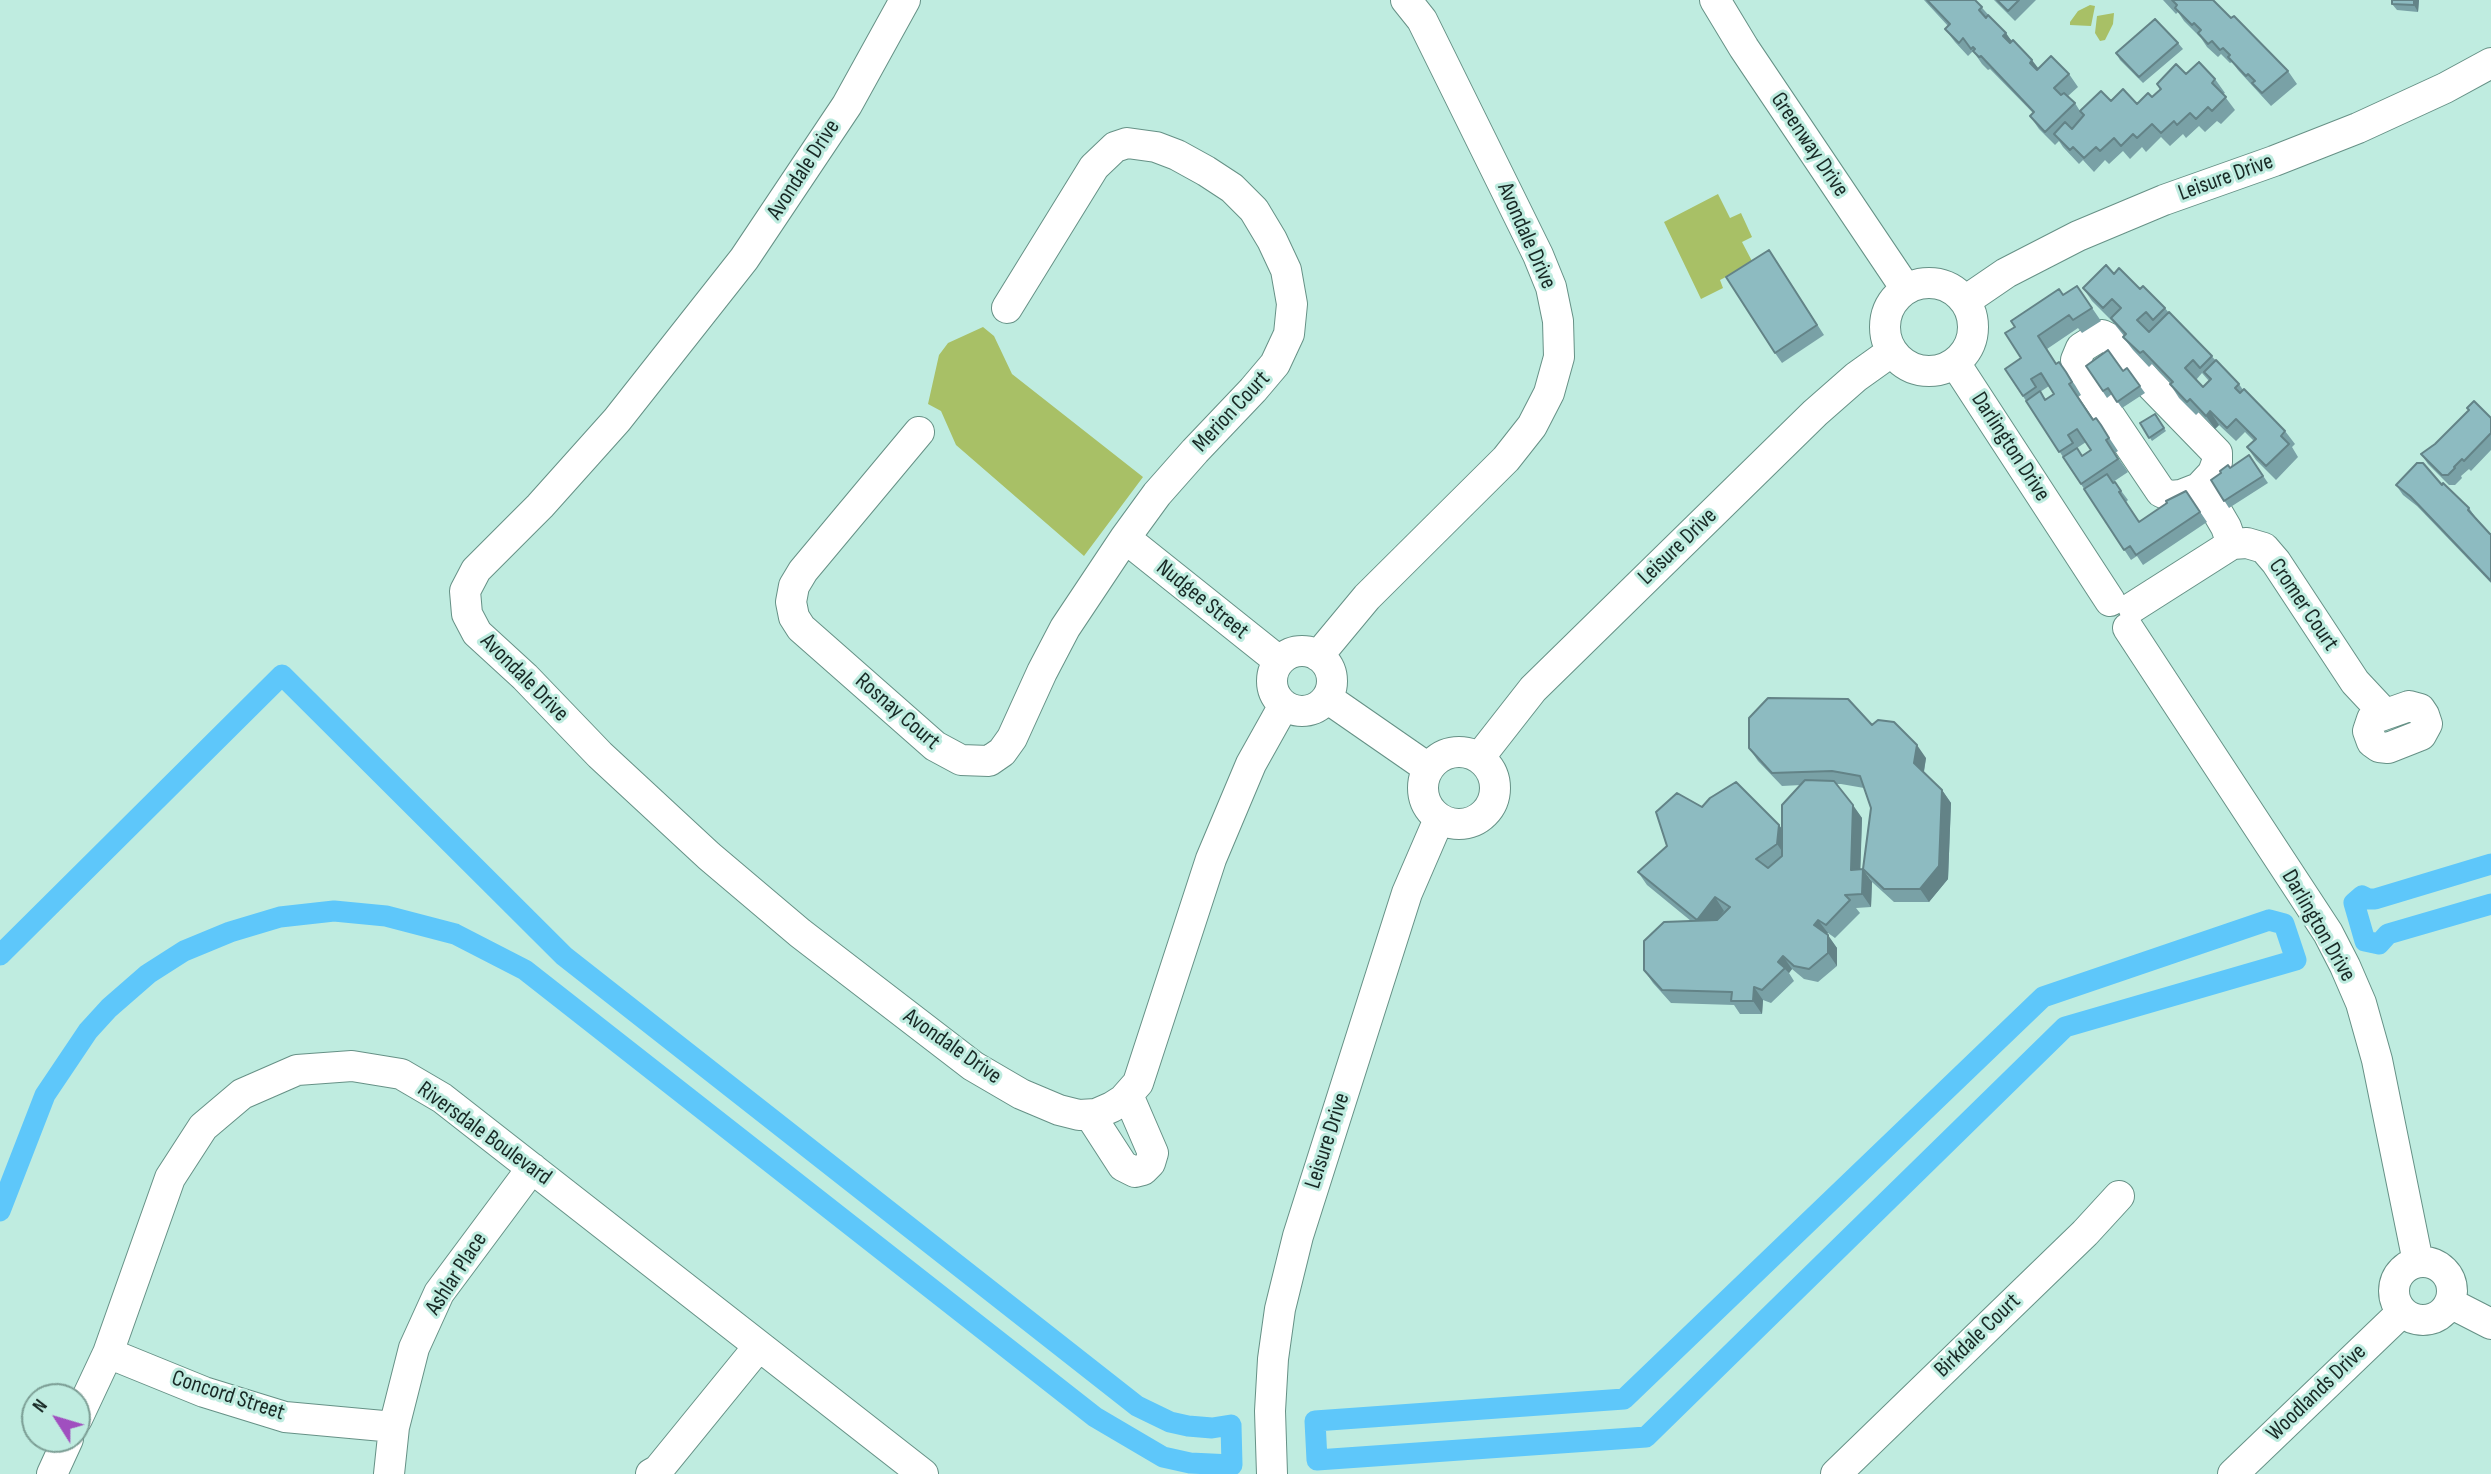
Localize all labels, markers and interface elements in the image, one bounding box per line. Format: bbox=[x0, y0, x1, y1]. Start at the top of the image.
street label: Greenway Drive bbox=[1764, 88, 1854, 202]
street label: Avondale Drive bbox=[762, 115, 846, 225]
street label: Leisure Drive bbox=[2175, 148, 2277, 208]
street label: Avondale Drive bbox=[1490, 179, 1562, 293]
street label: Merion Court bbox=[1188, 366, 1276, 458]
street label: Darlington Drive bbox=[1964, 387, 2056, 507]
street label: Leisure Drive bbox=[1633, 503, 1723, 591]
street label: Nudgee Street bbox=[1150, 554, 1254, 646]
street label: Cromer Court bbox=[2262, 554, 2344, 656]
street label: Avondale Drive bbox=[474, 628, 574, 728]
street label: Rosnay Court bbox=[849, 668, 945, 756]
street label: Darlington Drive bbox=[2275, 865, 2361, 987]
street label: Avondale Drive bbox=[898, 1003, 1006, 1091]
street label: Riversdale Boulevard bbox=[412, 1076, 556, 1192]
street label: Leisure Drive bbox=[1300, 1090, 1356, 1192]
street label: Ashlar Place bbox=[420, 1228, 494, 1320]
street label: Birkdale Court bbox=[1929, 1288, 2027, 1384]
street label: Woodlands Drive bbox=[2261, 1339, 2373, 1447]
street label: Concord Street bbox=[168, 1365, 288, 1427]
north arrow bbox=[21, 1383, 91, 1453]
text: N bbox=[28, 1395, 53, 1417]

